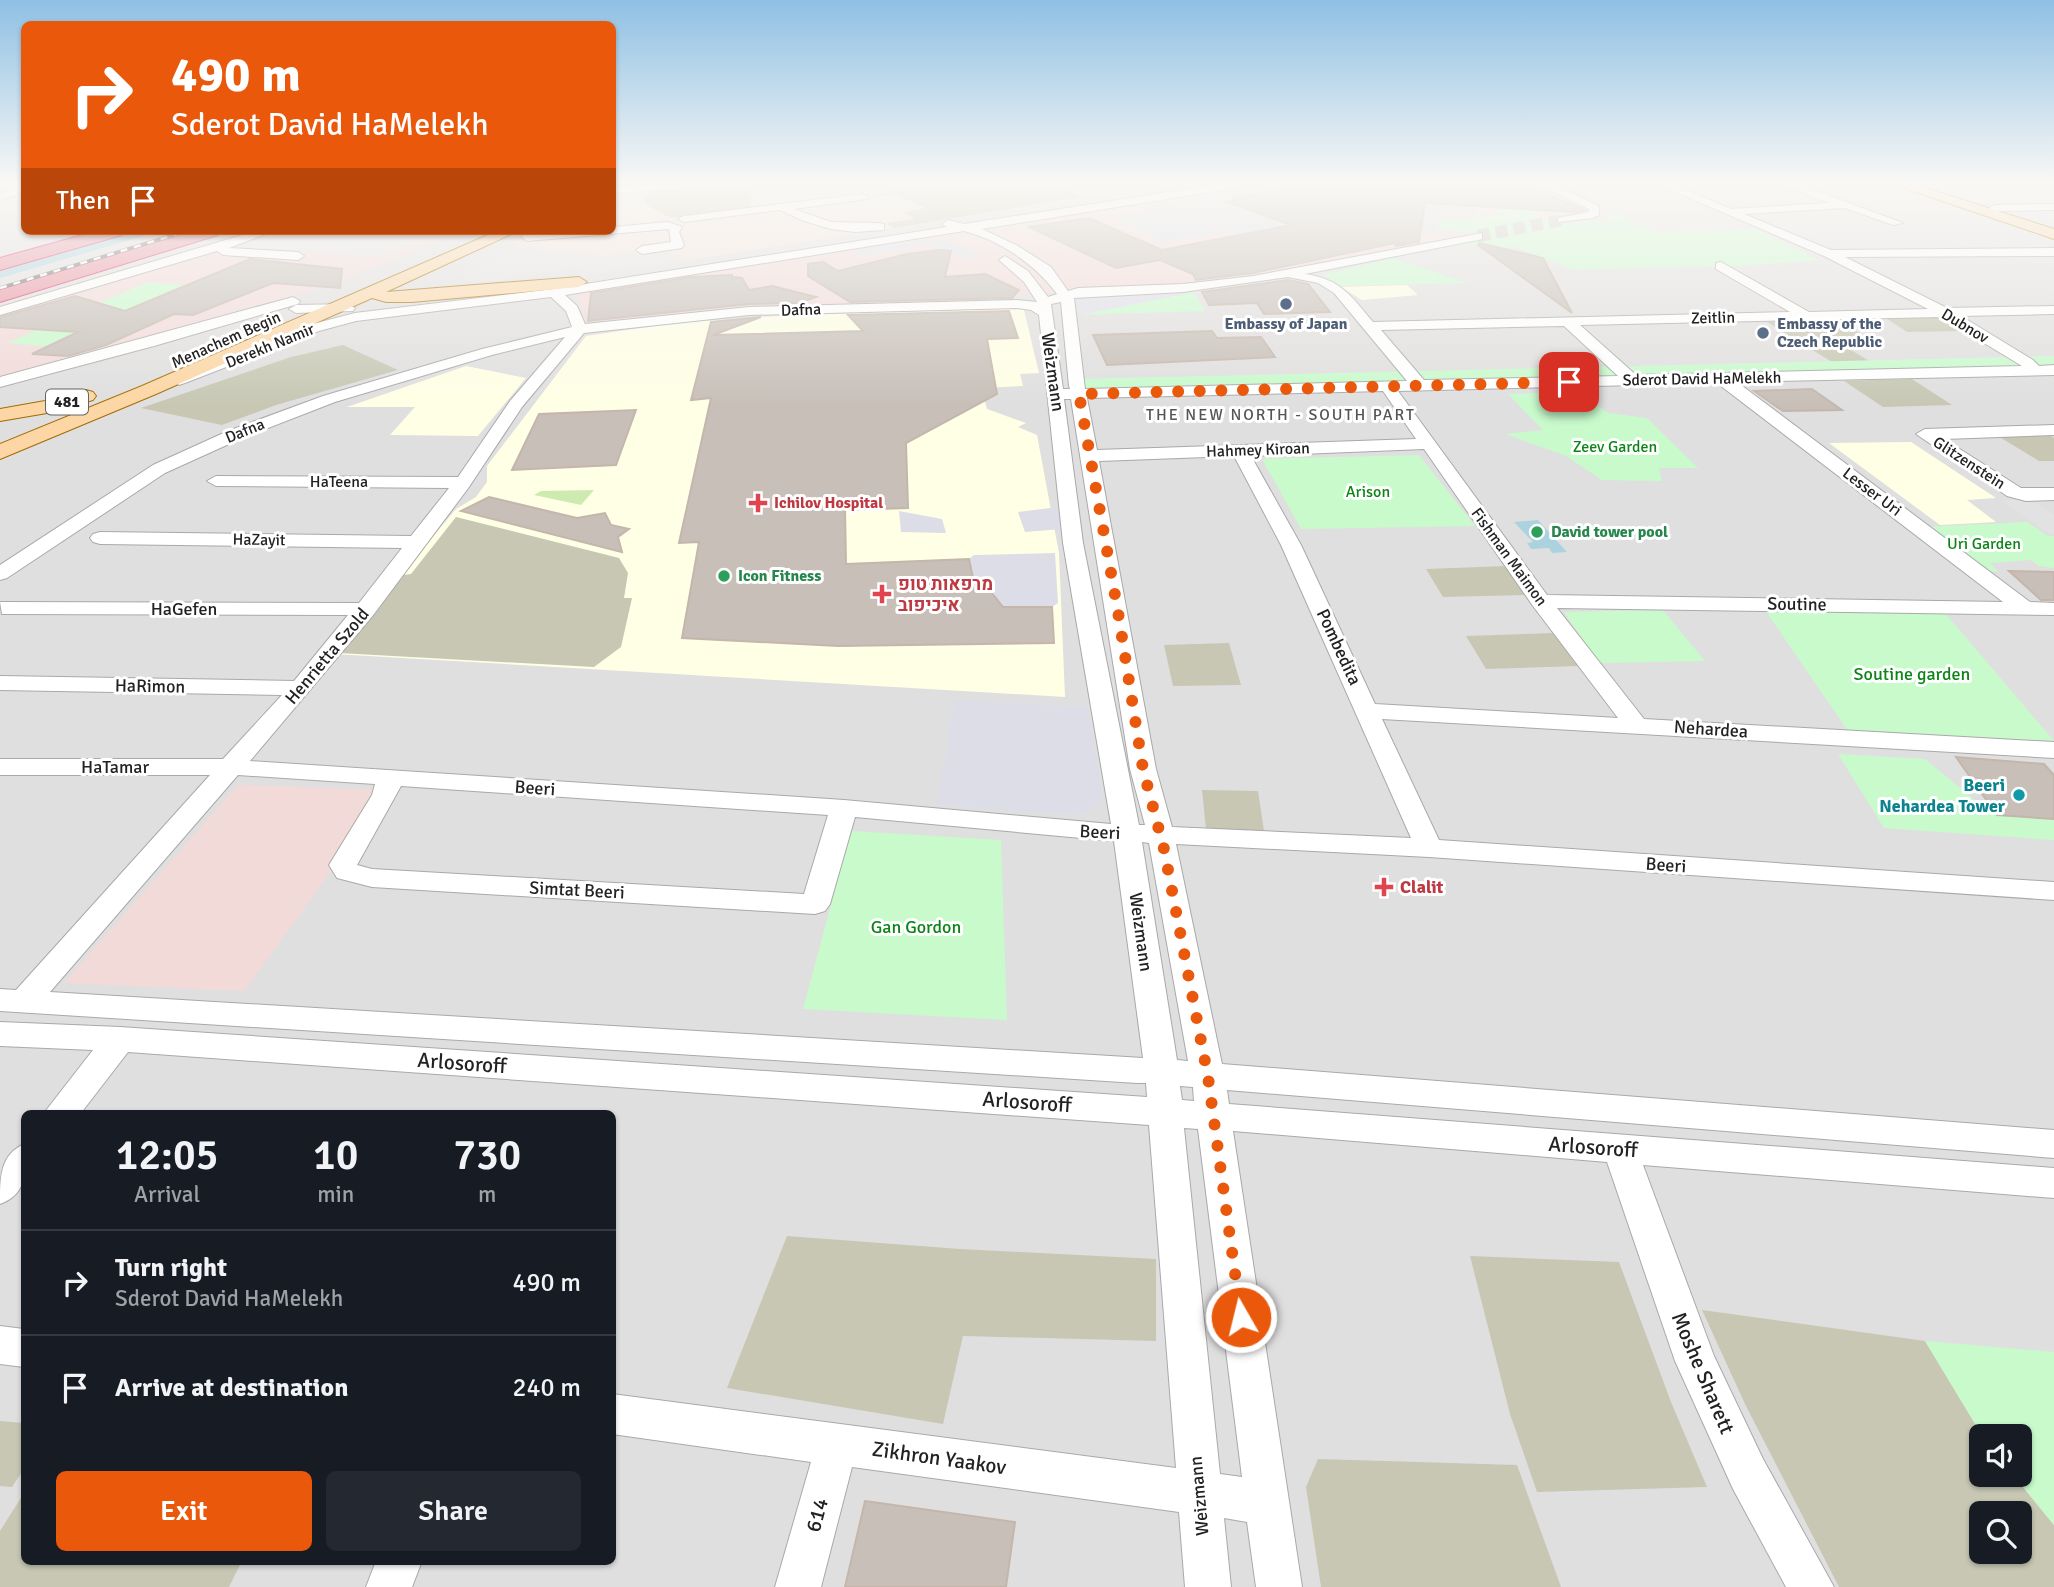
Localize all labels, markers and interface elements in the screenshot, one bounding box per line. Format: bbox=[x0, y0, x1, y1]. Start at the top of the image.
text: 490 m bbox=[171, 45, 301, 105]
icon: right bbox=[56, 49, 147, 140]
text: Sderot David HaMelekh bbox=[171, 105, 489, 144]
icon: arrive bbox=[124, 182, 162, 220]
text: Then bbox=[56, 185, 110, 217]
marker: Embassy of Japan bbox=[1278, 296, 1294, 312]
street label: Dafna bbox=[780, 299, 822, 321]
street label: Dubnov bbox=[1938, 304, 1993, 348]
street label: Menachem Begin bbox=[168, 307, 284, 373]
street label: Zeitlin bbox=[1691, 308, 1735, 328]
place label: Embassy of Japan bbox=[1224, 314, 1348, 334]
place label: Embassy of the Czech Republic bbox=[1777, 314, 1883, 352]
street label: Derekh Namir bbox=[223, 319, 318, 373]
marker: Embassy of the Czech Republic bbox=[1755, 325, 1771, 341]
street label: Weizmann bbox=[1037, 331, 1069, 413]
pin bbox=[1539, 352, 1599, 412]
icon: arrive bbox=[1550, 363, 1588, 401]
street label: Sderot David HaMelekh bbox=[1622, 368, 1782, 390]
road number: 481 bbox=[46, 390, 88, 414]
district label: THE NEW NORTH - SOUTH PART bbox=[1146, 405, 1416, 425]
street label: Dafna bbox=[222, 414, 268, 448]
street label: Glitzenstein bbox=[1929, 432, 2009, 494]
park label: Zeev Garden bbox=[1573, 437, 1657, 457]
street label: Hahmey Kiroan bbox=[1206, 438, 1310, 462]
street label: Lesser Uri bbox=[1839, 463, 1905, 521]
street label: HaTeena bbox=[310, 472, 368, 492]
park label: Arison bbox=[1346, 482, 1390, 502]
marker: Ichilov Hospital bbox=[748, 493, 768, 513]
place label: Ichilov Hospital bbox=[774, 493, 883, 513]
street label: Fishman Maimon bbox=[1467, 504, 1551, 610]
place label: David tower pool bbox=[1551, 522, 1668, 542]
marker: David tower pool bbox=[1529, 524, 1545, 540]
street label: HaZayit bbox=[232, 530, 286, 550]
park label: Uri Garden bbox=[1947, 534, 2021, 554]
place label: Icon Fitness bbox=[738, 566, 821, 586]
marker: Icon Fitness bbox=[716, 568, 732, 584]
place label: מרפאות טופ איכיפוב bbox=[898, 573, 993, 616]
marker: מרפאות טופ איכיפוב bbox=[872, 584, 892, 604]
street label: Soutine bbox=[1767, 592, 1827, 616]
street label: HaGefen bbox=[151, 598, 217, 620]
street label: Henrietta Szold bbox=[280, 603, 374, 709]
street label: Pombedita bbox=[1312, 605, 1366, 689]
park label: Soutine garden bbox=[1854, 663, 1970, 685]
street label: HaRimon bbox=[115, 674, 185, 698]
street label: Nehardea bbox=[1673, 715, 1749, 743]
street label: HaTamar bbox=[81, 756, 149, 778]
place label: Beeri Nehardea Tower bbox=[1879, 774, 2006, 817]
street label: Beeri bbox=[514, 776, 556, 800]
marker: Beeri Nehardea Tower bbox=[2011, 787, 2027, 803]
street label: Beeri bbox=[1079, 820, 1121, 844]
street label: Beeri bbox=[1645, 853, 1687, 877]
place label: Clalit bbox=[1400, 876, 1444, 898]
street label: Simtat Beeri bbox=[529, 877, 625, 903]
marker: Clalit bbox=[1374, 877, 1394, 897]
street label: Weizmann bbox=[1125, 891, 1157, 973]
park label: Gan Gordon bbox=[871, 916, 961, 938]
street label: Arlosoroff bbox=[417, 1047, 509, 1079]
street label: Arlosoroff bbox=[982, 1086, 1074, 1118]
text: 12:05 bbox=[116, 1130, 218, 1181]
text: 10 bbox=[313, 1130, 358, 1181]
text: 730 bbox=[453, 1130, 521, 1181]
street label: Arlosoroff bbox=[1548, 1131, 1640, 1163]
text: Arrival bbox=[134, 1180, 200, 1209]
text: min bbox=[317, 1180, 354, 1209]
text: m bbox=[478, 1180, 496, 1209]
text: Turn right bbox=[115, 1252, 227, 1284]
icon: right bbox=[56, 1264, 94, 1302]
text: 490 m bbox=[512, 1267, 581, 1299]
position arrow bbox=[1204, 1280, 1278, 1354]
text: Sderot David HaMelekh bbox=[115, 1284, 343, 1313]
street label: Moshe Sharett bbox=[1666, 1308, 1740, 1438]
icon: arrive bbox=[56, 1369, 94, 1407]
text: Arrive at destination bbox=[115, 1372, 348, 1404]
text: 240 m bbox=[512, 1372, 581, 1404]
map controls bbox=[1969, 1424, 2032, 1564]
button: sound bbox=[1969, 1424, 2032, 1487]
street label: Zikhron Yaakov bbox=[870, 1436, 1008, 1480]
street label: Weizmann bbox=[1185, 1455, 1213, 1537]
button: Exit bbox=[56, 1471, 312, 1551]
button: Share bbox=[326, 1471, 581, 1551]
street label: 614 bbox=[800, 1495, 834, 1535]
button: search bbox=[1969, 1501, 2032, 1564]

